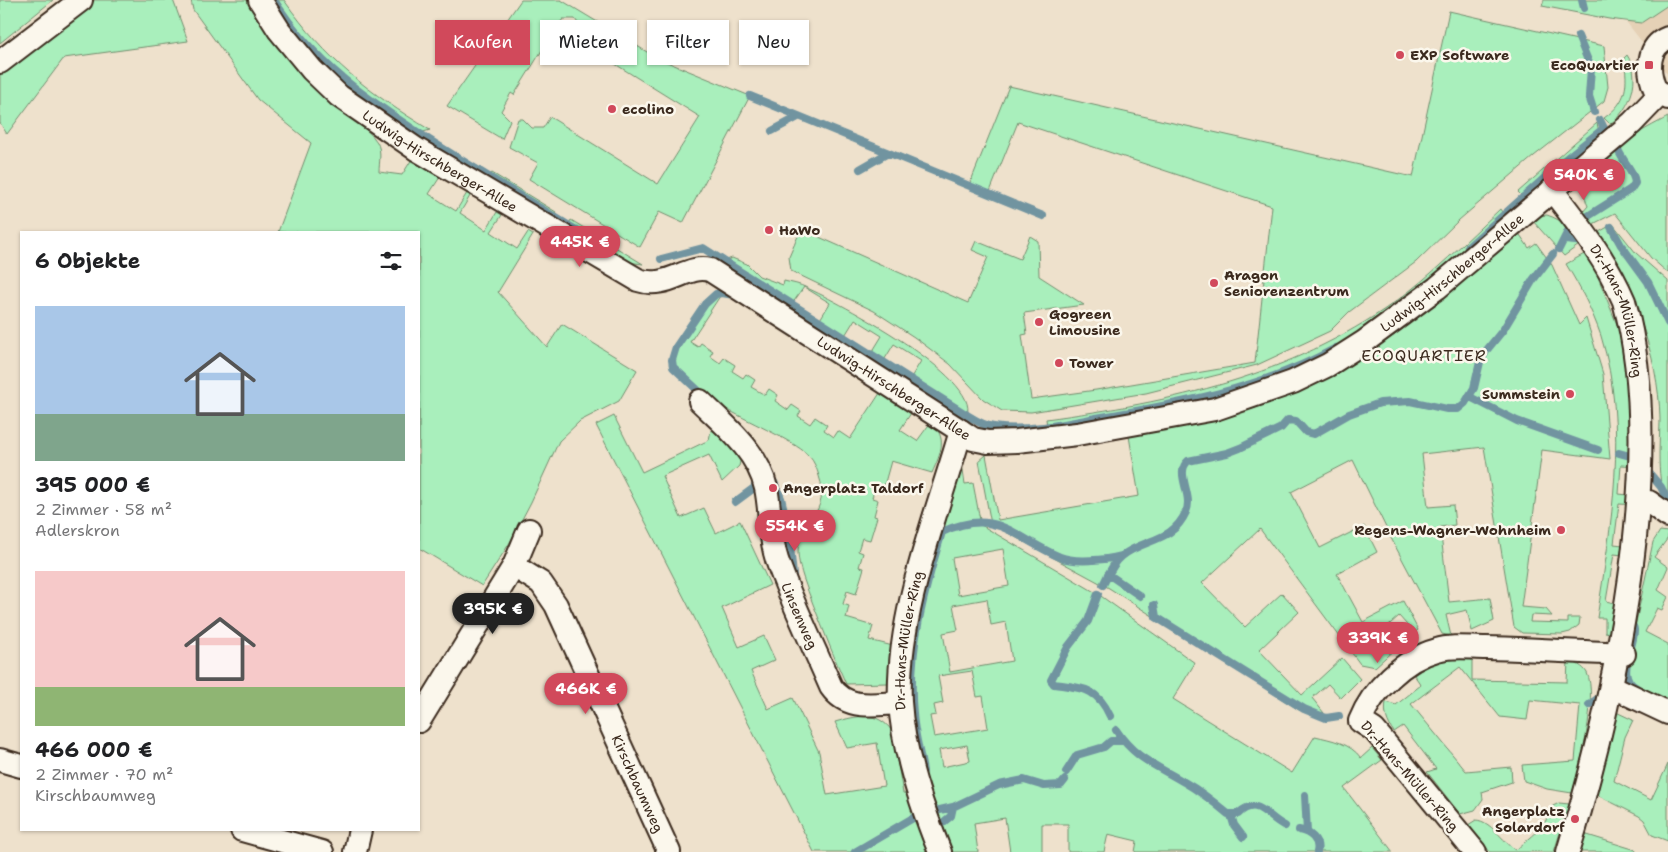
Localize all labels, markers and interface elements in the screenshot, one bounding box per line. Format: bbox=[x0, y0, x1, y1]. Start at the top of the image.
chip: Kaufen bbox=[435, 20, 530, 65]
chip: Mieten bbox=[540, 20, 637, 65]
chip: Filter bbox=[647, 20, 729, 65]
chip: Neu bbox=[739, 20, 809, 65]
place label: EXP Software bbox=[1410, 46, 1509, 64]
marker: EXP Software bbox=[1394, 49, 1406, 61]
place label: EcoQuartier bbox=[1551, 56, 1639, 74]
marker: EcoQuartier bbox=[1643, 59, 1655, 71]
place label: ecolino bbox=[622, 100, 674, 118]
marker: ecolino bbox=[606, 103, 618, 115]
street label: Ludwig-Hirschberger-Allee bbox=[359, 106, 521, 216]
pin: 540K € bbox=[1543, 158, 1625, 201]
text: 540K € bbox=[1554, 164, 1614, 185]
street label: Ludwig-Hirschberger-Allee bbox=[1376, 210, 1527, 336]
place label: HaWo bbox=[779, 221, 820, 239]
marker: HaWo bbox=[763, 224, 775, 236]
pin: 445K € bbox=[539, 226, 621, 268]
text: 445K € bbox=[550, 231, 610, 252]
street label: Dr.-Hans-Müller-Ring bbox=[1586, 241, 1647, 378]
text: 6 Objekte bbox=[35, 247, 140, 275]
icon: filters bbox=[377, 247, 405, 275]
place label: Aragon Seniorenzentrum bbox=[1224, 266, 1349, 300]
marker: Aragon Seniorenzentrum bbox=[1208, 277, 1220, 289]
place label: Gogreen Limousine bbox=[1049, 305, 1120, 339]
marker: Gogreen Limousine bbox=[1033, 316, 1045, 328]
street label: Ludwig-Hirschberger-Allee bbox=[814, 332, 974, 444]
icon: home bbox=[175, 339, 265, 429]
district label: ECOQUARTIER bbox=[1361, 345, 1487, 366]
place label: Tower bbox=[1069, 354, 1114, 372]
marker: Tower bbox=[1053, 357, 1065, 369]
place label: Summstein bbox=[1482, 385, 1560, 403]
marker: Summstein bbox=[1564, 388, 1576, 400]
text: 395 000 € bbox=[35, 471, 150, 499]
place label: Angerplatz Taldorf bbox=[783, 479, 924, 497]
marker: Angerplatz Taldorf bbox=[767, 482, 779, 494]
text: 2 Zimmer · 58 m² bbox=[35, 499, 172, 520]
pin: 554K € bbox=[754, 510, 836, 552]
text: 554K € bbox=[766, 515, 824, 536]
text: Adlerskron bbox=[35, 520, 120, 541]
place label: Regens-Wagner-Wohnheim bbox=[1354, 521, 1551, 539]
marker: Regens-Wagner-Wohnheim bbox=[1555, 524, 1567, 536]
street label: Dr.-Hans-Müller-Ring bbox=[891, 569, 927, 711]
street label: Linsenweg bbox=[777, 580, 822, 652]
pin: 395K € bbox=[452, 592, 534, 635]
text: 395K € bbox=[463, 598, 523, 619]
icon: home bbox=[175, 604, 265, 694]
pin: 339K € bbox=[1337, 622, 1419, 664]
text: 339K € bbox=[1348, 627, 1408, 648]
pin: 466K € bbox=[545, 672, 627, 715]
text: 466K € bbox=[555, 678, 617, 699]
street label: Dr.-Hans-Müller-Ring bbox=[1357, 717, 1463, 835]
street label: Kirschbaumweg bbox=[608, 732, 668, 835]
text: 466 000 € bbox=[35, 736, 152, 764]
text: 2 Zimmer · 70 m² bbox=[35, 764, 173, 785]
text: Kirschbaumweg bbox=[35, 785, 156, 806]
place label: Angerplatz Solardorf bbox=[1482, 802, 1565, 836]
marker: Angerplatz Solardorf bbox=[1569, 813, 1581, 825]

